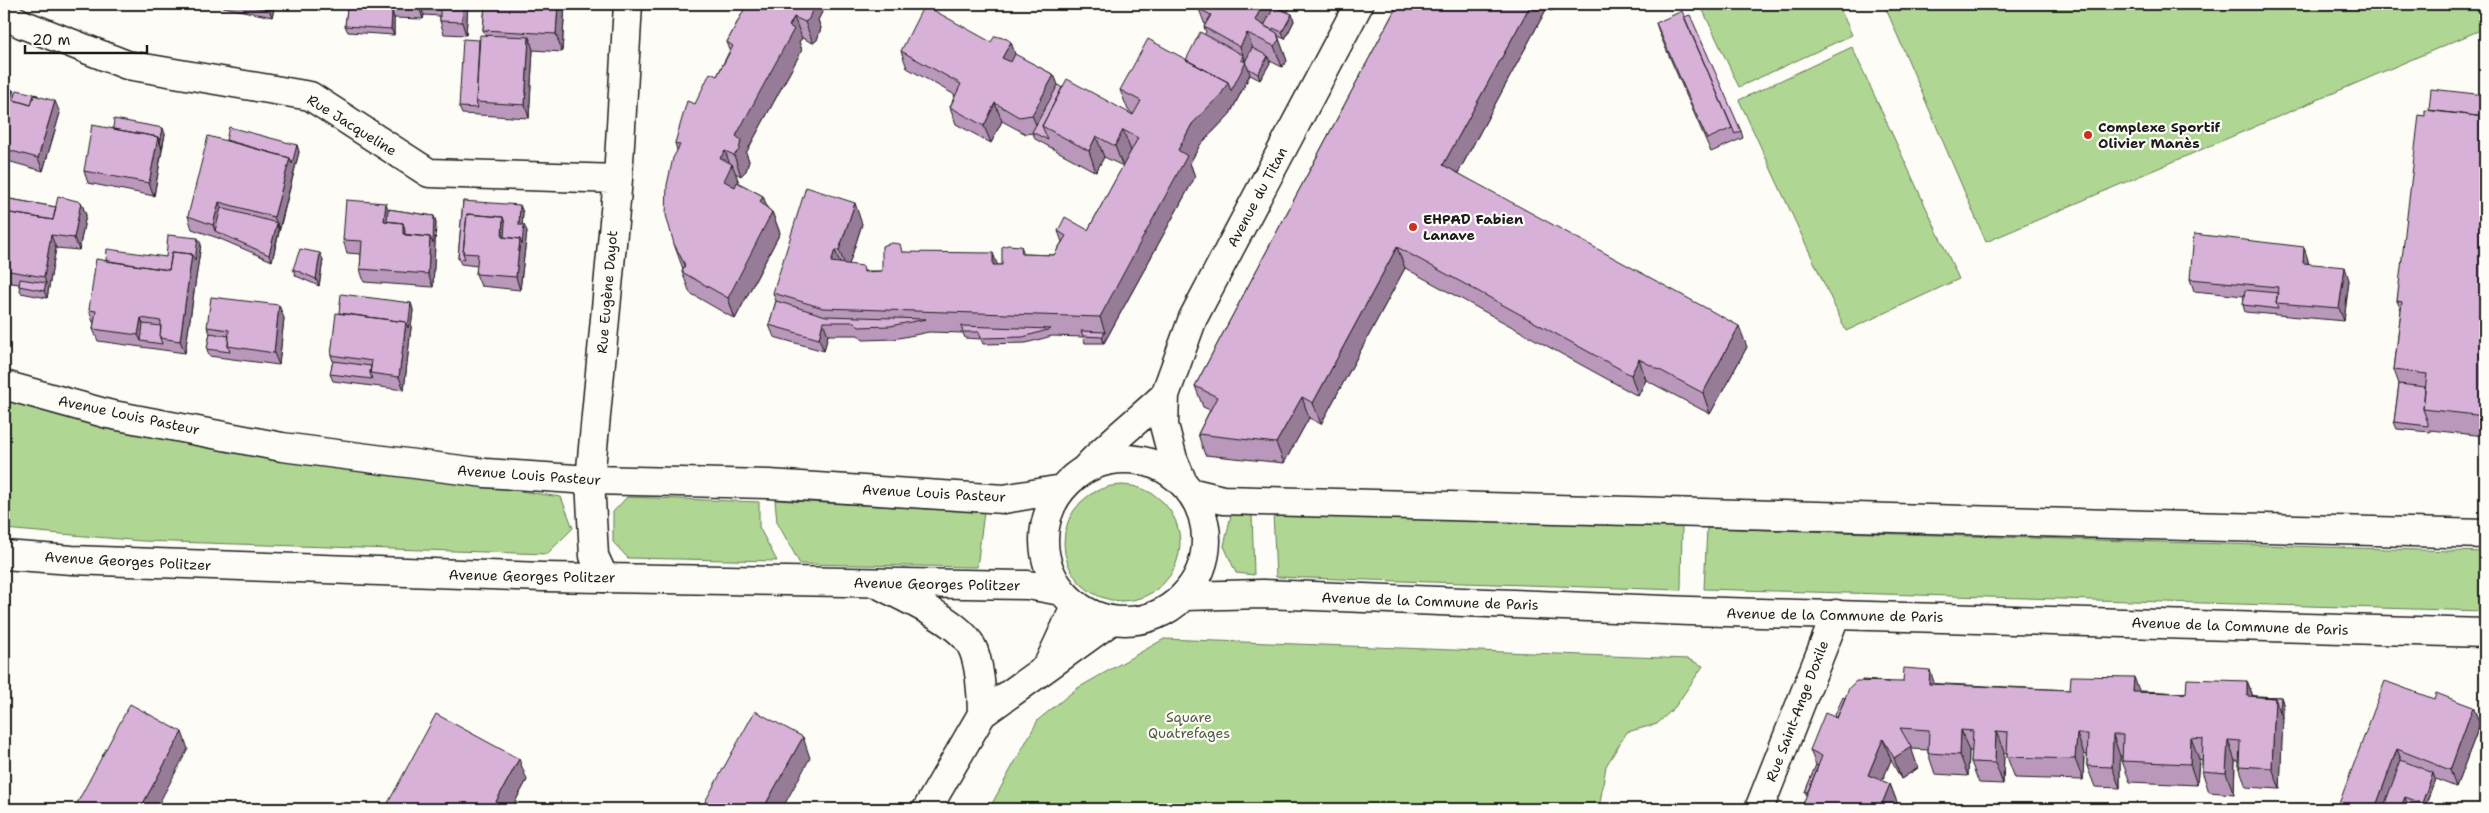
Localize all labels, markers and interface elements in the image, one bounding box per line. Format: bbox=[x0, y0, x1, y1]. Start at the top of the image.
scale bar bbox=[25, 22, 148, 54]
text: 20 m bbox=[32, 30, 71, 50]
street label: Rue Jacqueline bbox=[304, 90, 400, 160]
place label: Complexe Sportif Olivier Manès bbox=[2098, 118, 2221, 152]
marker: Complexe Sportif Olivier Manès bbox=[2082, 129, 2094, 141]
street label: Avenue du Titan bbox=[1223, 143, 1291, 250]
place label: EHPAD Fabien Lanave bbox=[1423, 210, 1523, 244]
marker: EHPAD Fabien Lanave bbox=[1407, 221, 1419, 233]
street label: Rue Eugène Dayot bbox=[593, 230, 621, 354]
street label: Avenue Louis Pasteur bbox=[57, 391, 202, 439]
street label: Avenue Louis Pasteur bbox=[456, 461, 602, 489]
street label: Avenue Louis Pasteur bbox=[862, 480, 1007, 506]
street label: Avenue Georges Politzer bbox=[44, 548, 212, 574]
street label: Avenue Georges Politzer bbox=[448, 566, 616, 586]
street label: Avenue Georges Politzer bbox=[853, 574, 1021, 594]
street label: Avenue de la Commune de Paris bbox=[1321, 588, 1539, 614]
street label: Avenue de la Commune de Paris bbox=[1726, 604, 1944, 626]
street label: Avenue de la Commune de Paris bbox=[2131, 613, 2349, 639]
street label: Rue Saint-Ange Doxile bbox=[1762, 638, 1832, 784]
park label: Square Quatrefages bbox=[1148, 708, 1230, 742]

